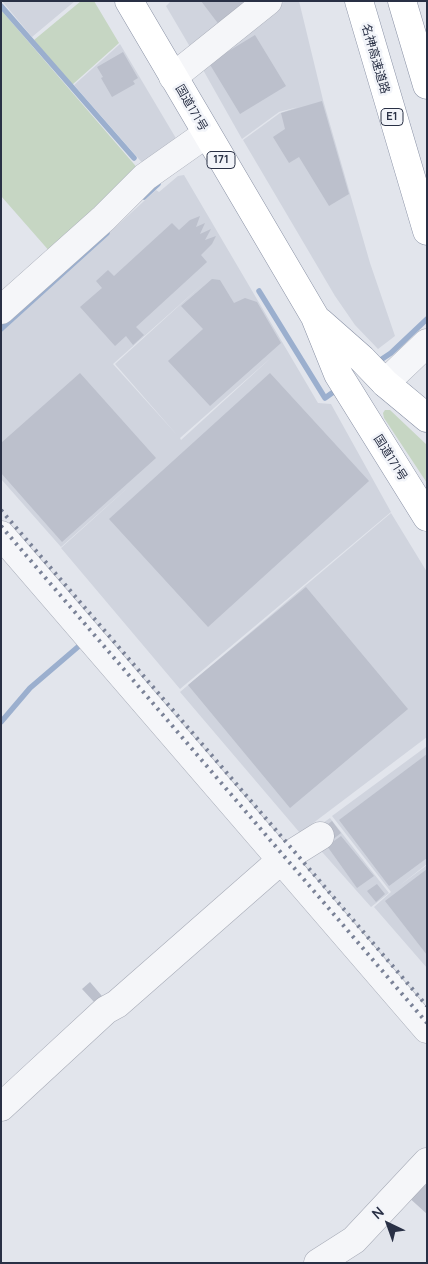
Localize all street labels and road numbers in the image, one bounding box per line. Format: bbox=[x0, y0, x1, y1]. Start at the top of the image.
street label: 名神高速道路 bbox=[358, 22, 392, 96]
street label: 国道171号 bbox=[172, 82, 210, 134]
road number: E1 bbox=[381, 108, 403, 125]
road number: 171 bbox=[207, 152, 235, 168]
street label: 国道171号 bbox=[370, 432, 410, 484]

